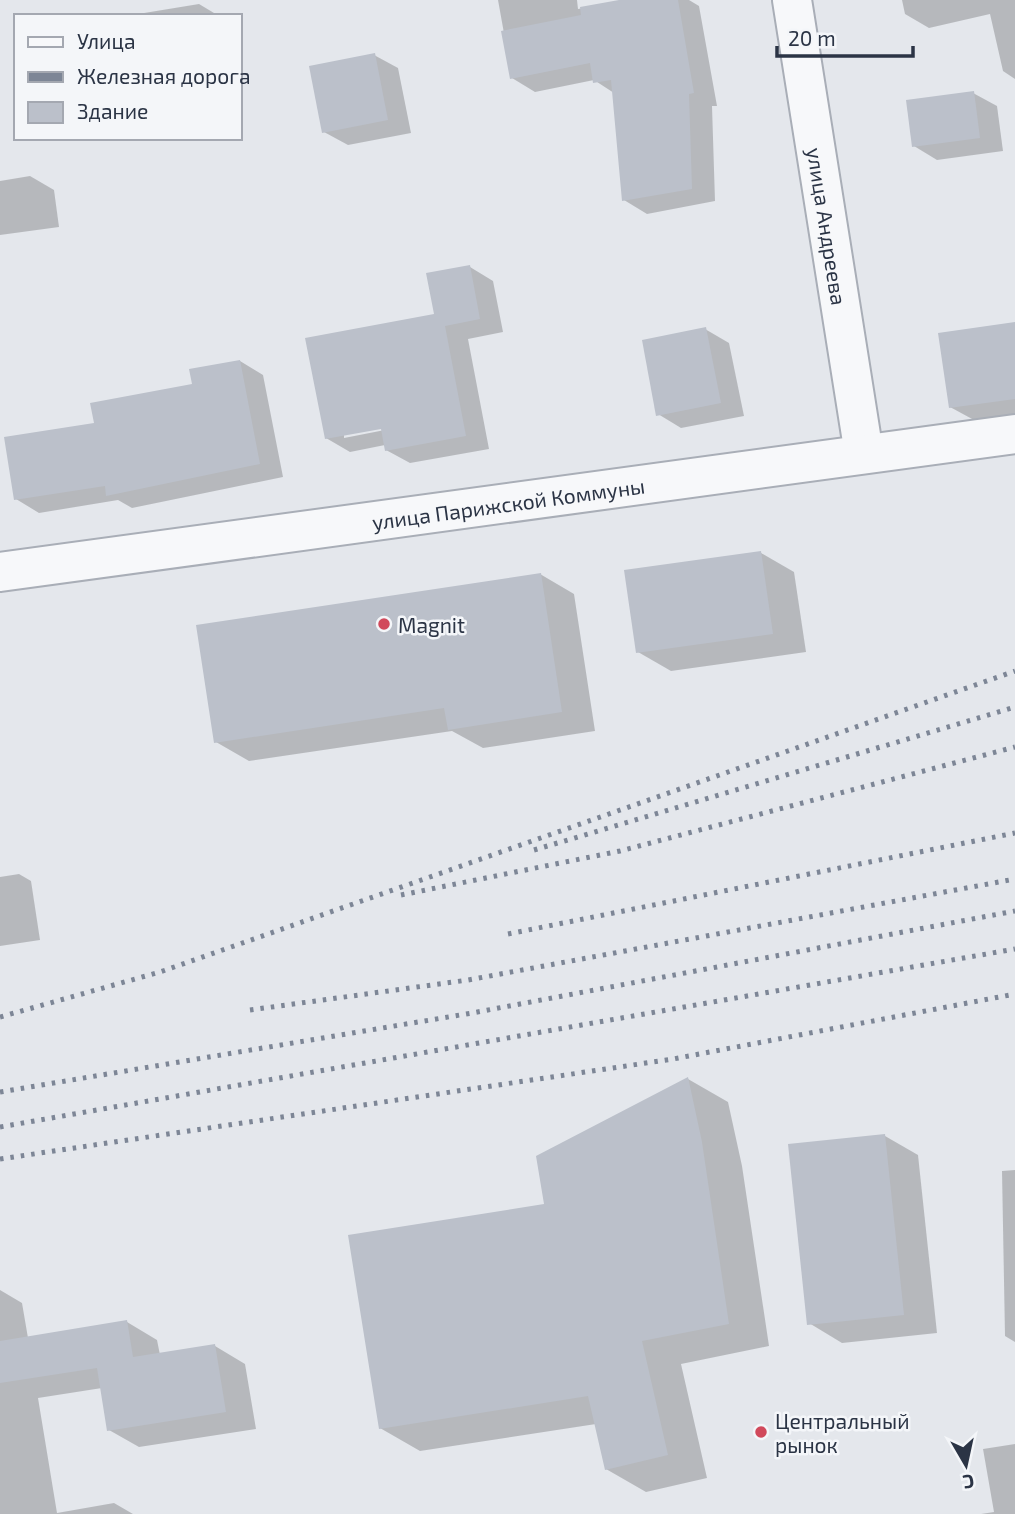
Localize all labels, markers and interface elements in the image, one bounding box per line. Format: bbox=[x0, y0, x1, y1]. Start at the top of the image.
legend bbox=[14, 14, 242, 140]
scale bar bbox=[777, 14, 914, 58]
text: 20 m bbox=[788, 25, 836, 50]
text: Улица bbox=[77, 28, 136, 53]
text: Железная дорога bbox=[77, 63, 250, 88]
text: Здание bbox=[77, 98, 148, 123]
street label: улица Андреева bbox=[802, 146, 853, 307]
street label: улица Парижской Коммуны bbox=[370, 472, 646, 535]
place label: Magnit bbox=[398, 612, 465, 637]
marker: Magnit bbox=[376, 616, 392, 632]
place label: Центральный рынок bbox=[775, 1408, 910, 1457]
marker: Центральный рынок bbox=[753, 1424, 769, 1440]
north arrow bbox=[931, 1430, 1001, 1500]
text: С bbox=[961, 1470, 976, 1495]

